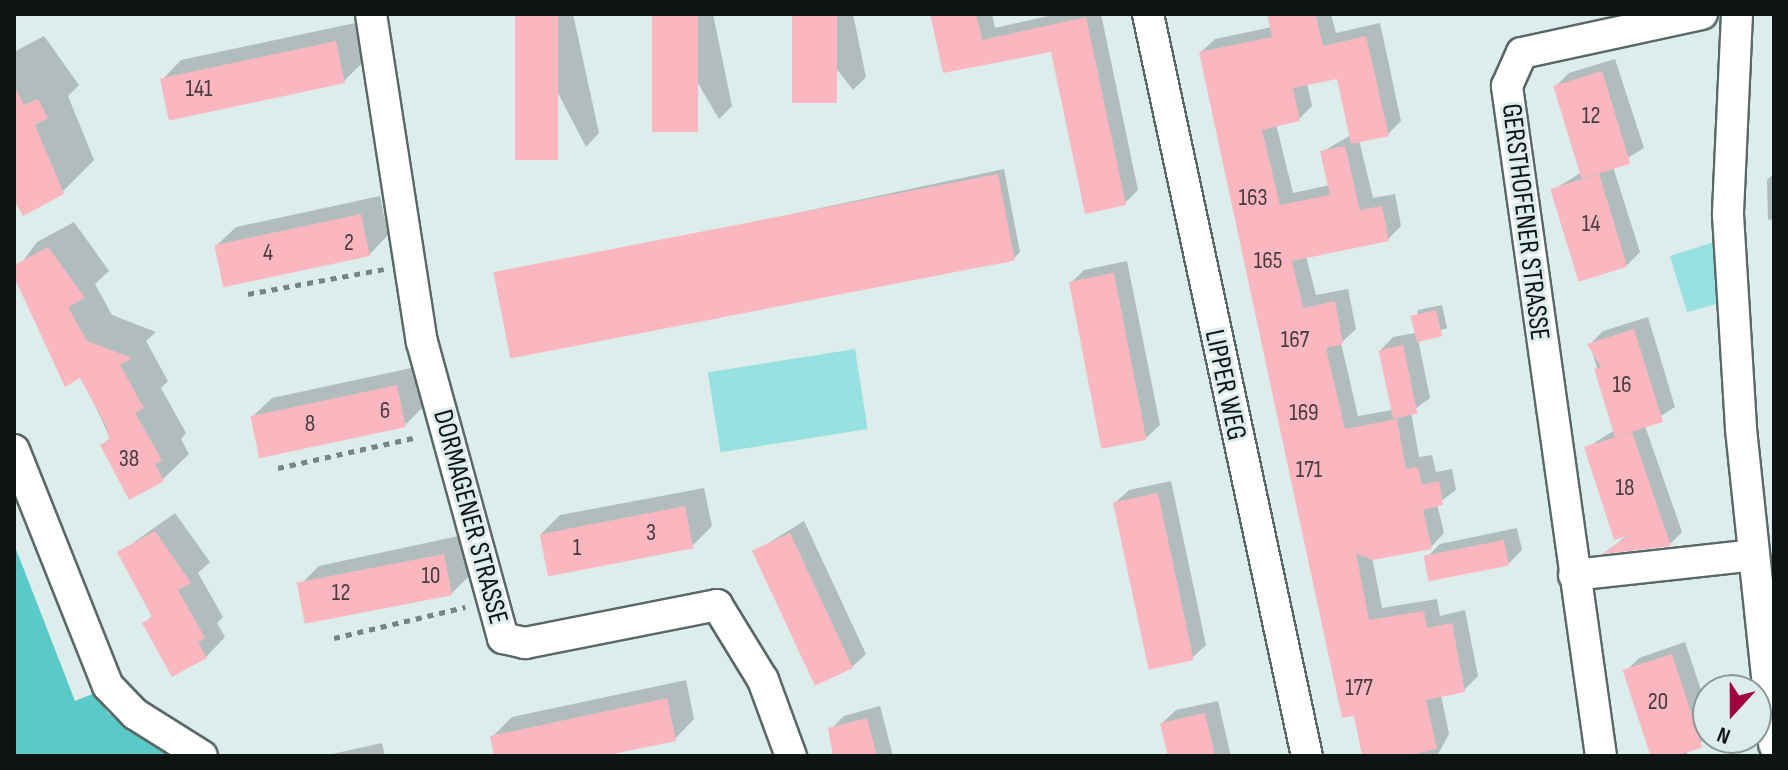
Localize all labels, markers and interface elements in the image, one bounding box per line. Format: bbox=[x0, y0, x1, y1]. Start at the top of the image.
house number: 141 bbox=[186, 75, 212, 103]
street label: GERSTHOFENER STRASSE bbox=[1494, 102, 1556, 342]
house number: 12 bbox=[1582, 102, 1600, 130]
house number: 163 bbox=[1239, 184, 1267, 212]
house number: 14 bbox=[1582, 210, 1600, 238]
house number: 2 bbox=[344, 229, 354, 257]
house number: 4 bbox=[263, 239, 273, 267]
house number: 165 bbox=[1254, 247, 1282, 275]
house number: 167 bbox=[1281, 326, 1309, 354]
street label: LIPPER WEG bbox=[1197, 327, 1253, 443]
house number: 16 bbox=[1613, 371, 1631, 399]
house number: 6 bbox=[380, 397, 390, 425]
house number: 169 bbox=[1289, 399, 1319, 427]
street label: DORMAGENER STRASSE bbox=[425, 406, 515, 628]
house number: 8 bbox=[305, 410, 315, 438]
house number: 38 bbox=[119, 445, 139, 473]
house number: 171 bbox=[1296, 456, 1322, 484]
house number: 18 bbox=[1616, 474, 1634, 502]
house number: 3 bbox=[646, 519, 656, 547]
house number: 1 bbox=[573, 534, 581, 562]
house number: 10 bbox=[421, 562, 441, 590]
house number: 12 bbox=[332, 579, 350, 607]
house number: 177 bbox=[1345, 674, 1373, 702]
north arrow bbox=[1692, 674, 1772, 754]
house number: 20 bbox=[1648, 688, 1668, 716]
text: N bbox=[1714, 720, 1734, 750]

